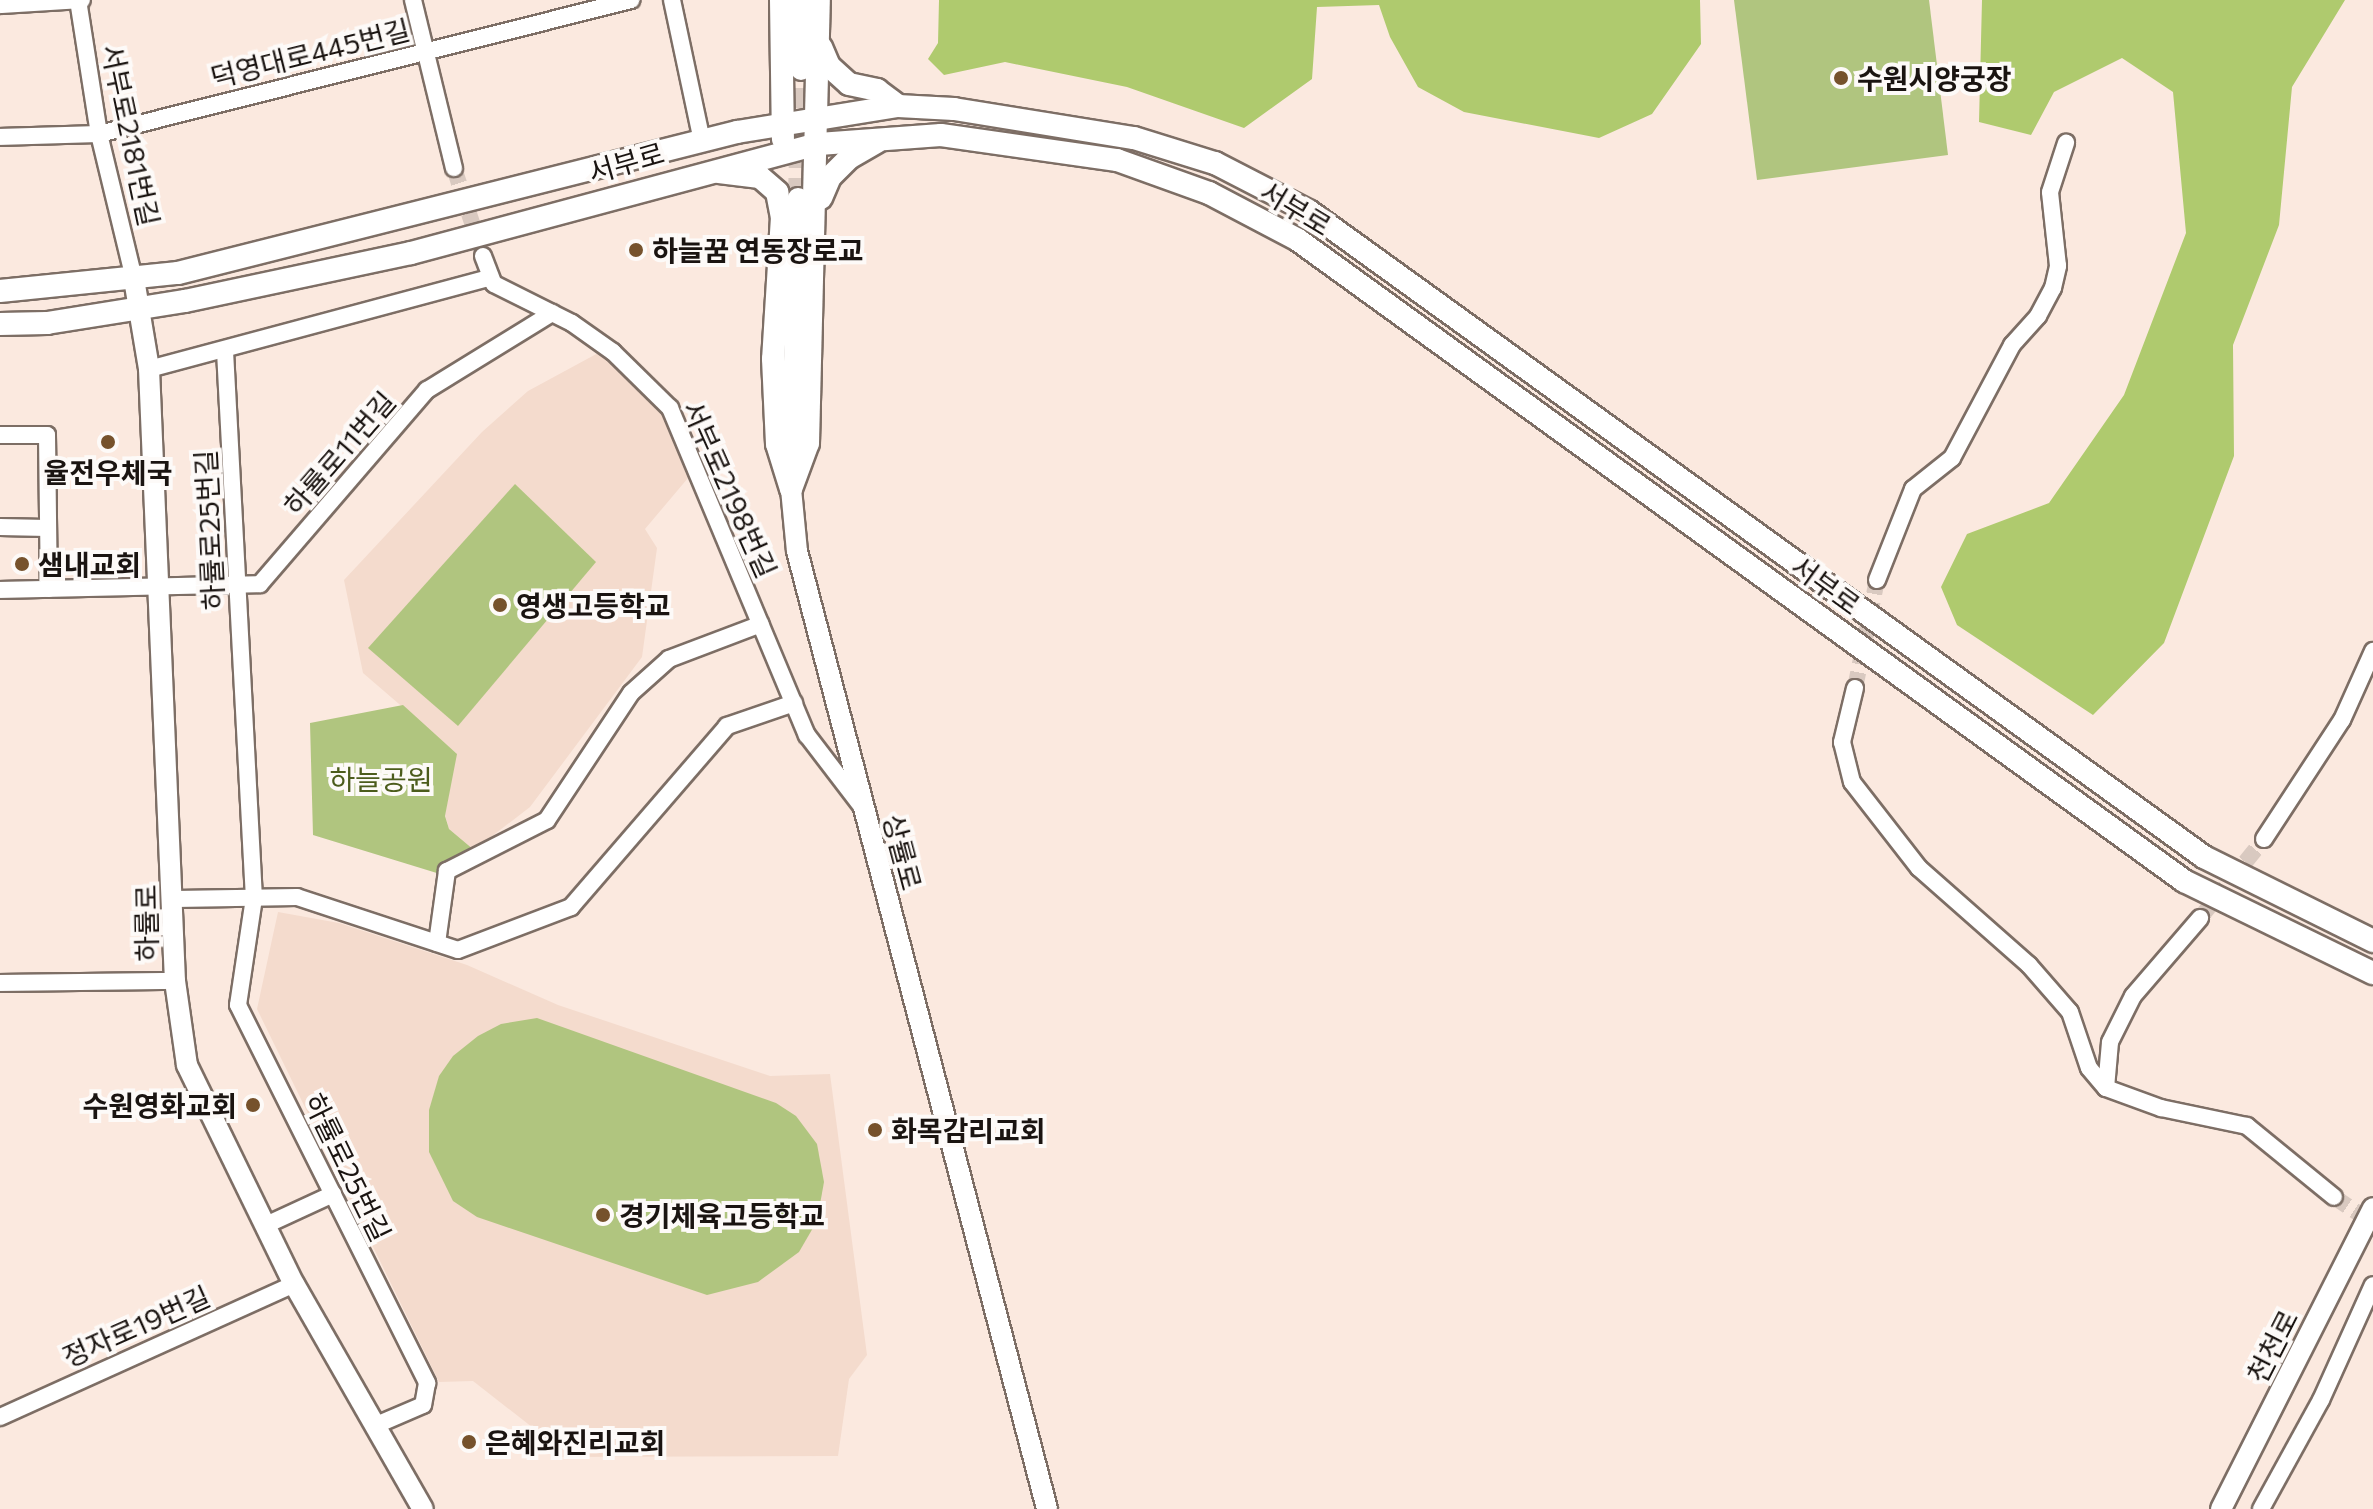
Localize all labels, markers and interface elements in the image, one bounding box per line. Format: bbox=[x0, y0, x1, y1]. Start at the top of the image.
street label: 덕영대로445번길 bbox=[207, 12, 413, 94]
street label: 서부로2181번길 bbox=[95, 41, 167, 229]
place label: 수원시양궁장 bbox=[1857, 61, 2012, 95]
marker: 수원시양궁장 bbox=[1832, 69, 1850, 87]
street label: 서부로 bbox=[584, 135, 668, 189]
street label: 서부로 bbox=[1254, 174, 1338, 242]
place label: 하늘꿈 연동장로교 bbox=[652, 233, 863, 267]
marker: 하늘꿈 연동장로교 bbox=[627, 241, 645, 259]
street label: 하률로11번길 bbox=[276, 384, 402, 522]
street label: 서부로2198번길 bbox=[676, 395, 784, 583]
marker: 율전우체국 bbox=[99, 433, 117, 451]
street label: 하률로25번길 bbox=[188, 449, 230, 611]
place label: 율전우체국 bbox=[44, 455, 172, 489]
place label: 샘내교회 bbox=[38, 547, 141, 581]
street label: 서부로 bbox=[1785, 549, 1867, 621]
marker: 샘내교회 bbox=[13, 555, 31, 573]
place label: 영생고등학교 bbox=[516, 588, 671, 622]
marker: 영생고등학교 bbox=[491, 596, 509, 614]
park label: 하늘공원 bbox=[329, 762, 433, 796]
street label: 상률로 bbox=[877, 810, 929, 894]
street label: 하률로 bbox=[129, 884, 163, 962]
place label: 수원영화교회 bbox=[82, 1088, 237, 1122]
street label: 하률로25번길 bbox=[298, 1088, 398, 1246]
marker: 수원영화교회 bbox=[244, 1096, 262, 1114]
place label: 화목감리교회 bbox=[891, 1113, 1046, 1147]
marker: 화목감리교회 bbox=[866, 1121, 884, 1139]
place label: 경기체육고등학교 bbox=[619, 1198, 825, 1232]
marker: 경기체육고등학교 bbox=[594, 1206, 612, 1224]
street label: 정자로19번길 bbox=[57, 1279, 215, 1373]
street label: 천천로 bbox=[2239, 1304, 2305, 1388]
place label: 은혜와진리교회 bbox=[485, 1425, 665, 1459]
marker: 은혜와진리교회 bbox=[460, 1433, 478, 1451]

